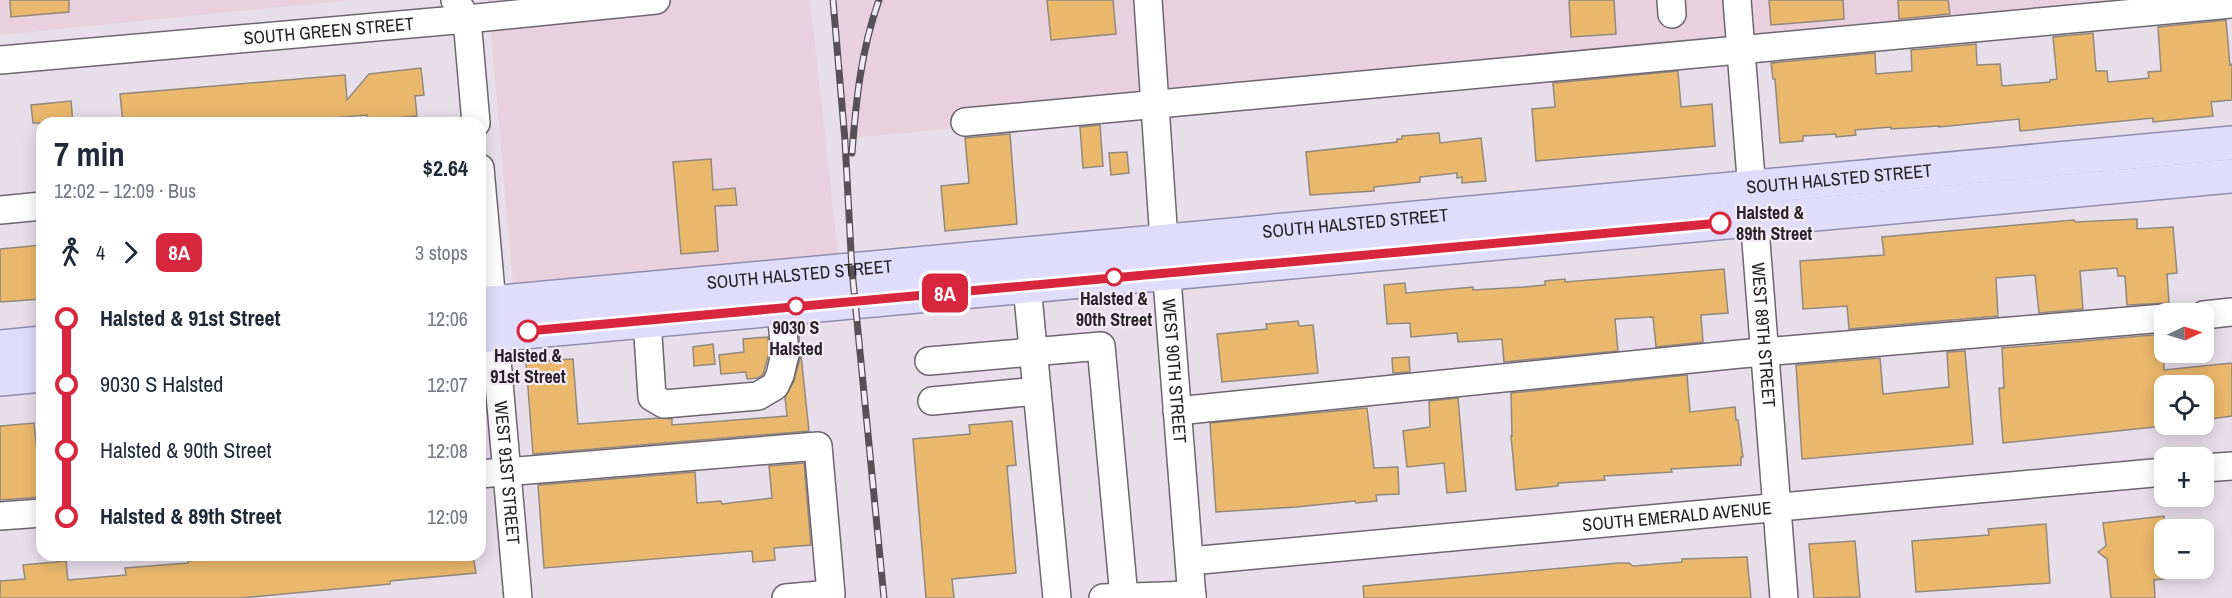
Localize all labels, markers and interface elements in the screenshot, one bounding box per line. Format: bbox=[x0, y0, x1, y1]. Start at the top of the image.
street label: SOUTH GREEN STREET bbox=[243, 11, 415, 51]
text: 7 min bbox=[54, 132, 125, 176]
text: $2.64 bbox=[423, 153, 468, 183]
street label: SOUTH HALSTED STREET bbox=[1745, 158, 1933, 200]
text: 12:02 – 12:09 · Bus bbox=[54, 177, 196, 204]
place label: Halsted & 89th Street bbox=[1736, 200, 1812, 246]
street label: SOUTH HALSTED STREET bbox=[1261, 202, 1449, 244]
marker: Halsted & 89th Street bbox=[1709, 212, 1731, 234]
icon: walk bbox=[54, 236, 87, 269]
icon: forward bbox=[114, 236, 147, 269]
text: 8A bbox=[168, 238, 190, 267]
text: 4 bbox=[96, 239, 105, 266]
text: 3 stops bbox=[415, 239, 468, 266]
street label: SOUTH HALSTED STREET bbox=[706, 253, 894, 295]
street label: WEST 89TH STREET bbox=[1746, 262, 1782, 408]
marker: Halsted & 90th Street bbox=[1105, 268, 1123, 286]
line badge: 8A bbox=[918, 274, 972, 312]
text: 8A bbox=[934, 279, 956, 308]
place label: Halsted & 90th Street bbox=[1076, 286, 1152, 332]
marker: 9030 S Halsted bbox=[787, 297, 805, 315]
street label: WEST 90TH STREET bbox=[1157, 298, 1193, 444]
text: Halsted & 91st Street bbox=[100, 303, 280, 333]
north arrow bbox=[2154, 303, 2214, 363]
map controls bbox=[2154, 303, 2214, 579]
text: 12:06 bbox=[427, 305, 468, 332]
place label: 9030 S Halsted bbox=[769, 315, 823, 361]
marker: Halsted & 91st Street bbox=[517, 320, 539, 342]
place label: Halsted & 91st Street bbox=[490, 343, 566, 389]
text: 9030 S Halsted bbox=[100, 369, 223, 399]
text: 12:07 bbox=[427, 371, 468, 398]
button: locate bbox=[2154, 375, 2214, 435]
street label: WEST 91ST STREET bbox=[489, 400, 526, 546]
text: Halsted & 90th Street bbox=[100, 435, 272, 465]
text: 12:08 bbox=[427, 437, 468, 464]
button: + bbox=[2154, 447, 2214, 507]
street label: SOUTH EMERALD AVENUE bbox=[1581, 495, 1773, 537]
text: Halsted & 89th Street bbox=[100, 501, 281, 531]
text: 12:09 bbox=[427, 503, 468, 530]
button: − bbox=[2154, 519, 2214, 579]

